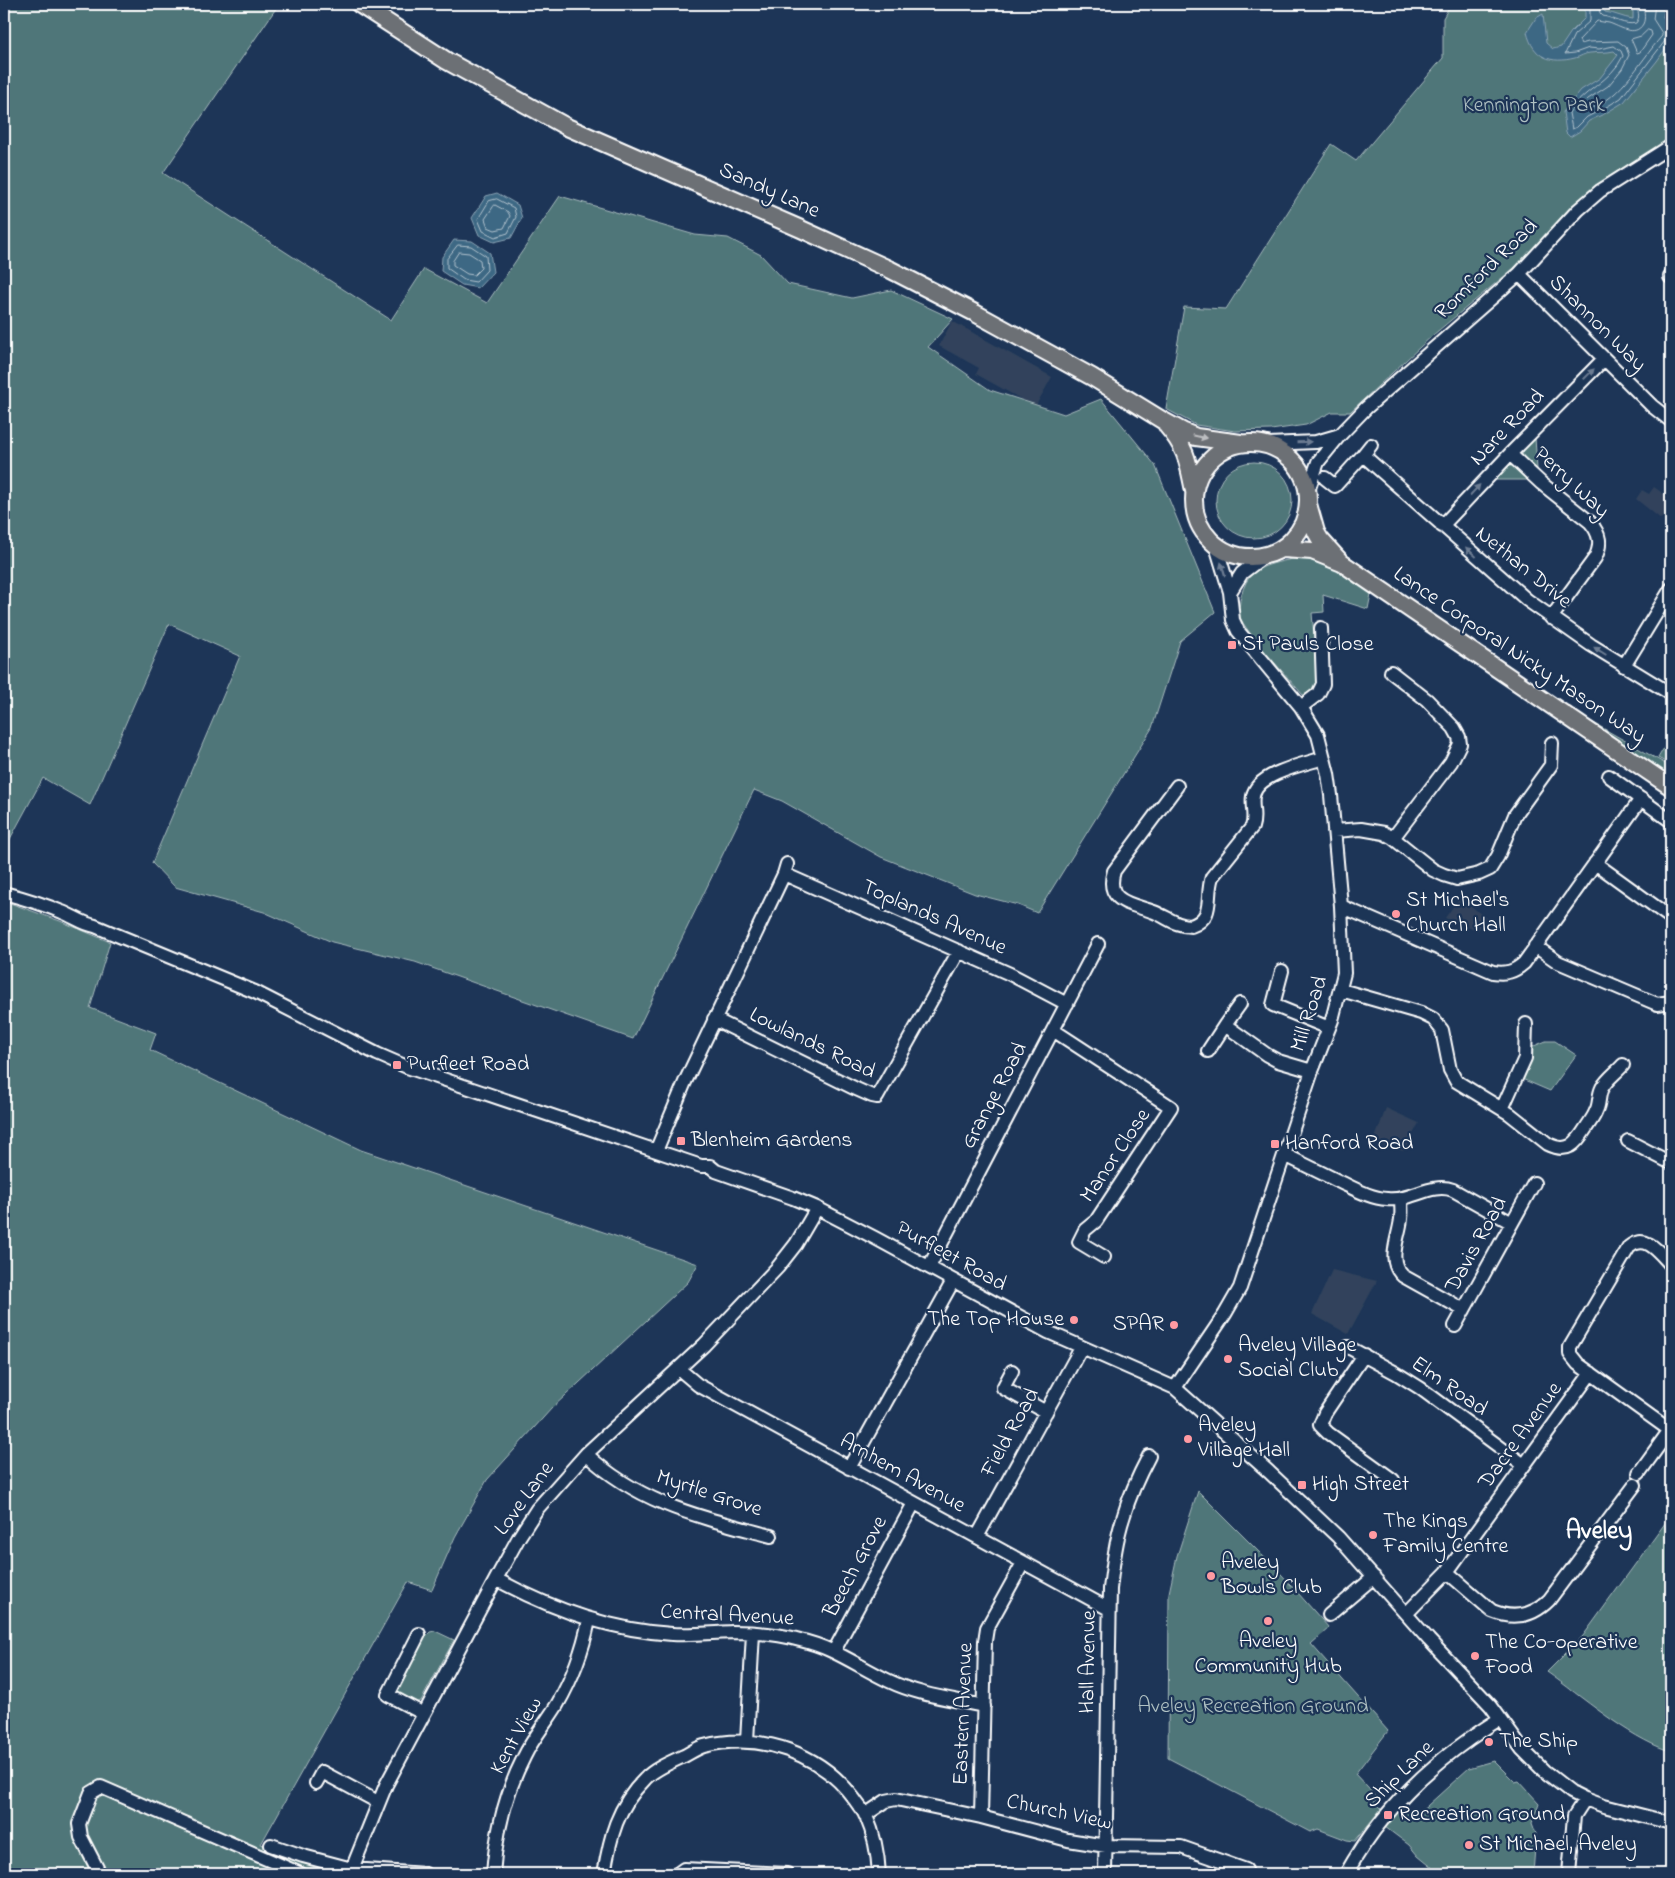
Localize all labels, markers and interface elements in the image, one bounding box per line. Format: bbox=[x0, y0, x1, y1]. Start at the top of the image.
park label: Kennington Park bbox=[1463, 90, 1605, 123]
street label: Sandy Lane bbox=[713, 154, 825, 228]
street label: Romford Road bbox=[1428, 212, 1546, 328]
street label: Shannon Way bbox=[1540, 268, 1653, 381]
one-way arrow bbox=[1583, 368, 1595, 380]
street label: Nare Road bbox=[1463, 382, 1553, 474]
one-way arrow bbox=[1193, 433, 1208, 441]
one-way arrow bbox=[1296, 438, 1312, 446]
street label: Perry Way bbox=[1525, 439, 1616, 527]
one-way arrow bbox=[1469, 485, 1481, 497]
street label: Nethan Drive bbox=[1468, 519, 1579, 617]
one-way arrow bbox=[1465, 546, 1478, 557]
street label: Lance Corporal Nicky Mason Way bbox=[1386, 559, 1652, 754]
one-way arrow bbox=[1218, 561, 1226, 576]
place label: St Pauls Close bbox=[1242, 629, 1374, 661]
marker: St Pauls Close bbox=[1226, 639, 1238, 651]
one-way arrow bbox=[1593, 646, 1606, 655]
street label: Toplands Avenue bbox=[856, 872, 1012, 964]
place label: St Michael's Church Hall bbox=[1406, 885, 1509, 942]
marker: St Michael's Church Hall bbox=[1390, 908, 1402, 920]
street label: Mill Road bbox=[1283, 972, 1337, 1056]
street label: Lowlands Road bbox=[743, 1000, 881, 1088]
street label: Grange Road bbox=[954, 1037, 1037, 1155]
place label: Purfleet Road bbox=[407, 1049, 529, 1081]
marker: Purfleet Road bbox=[391, 1059, 403, 1071]
street label: Manor Close bbox=[1073, 1102, 1160, 1210]
place label: Blenheim Gardens bbox=[690, 1125, 852, 1157]
place label: Hanford Road bbox=[1285, 1128, 1413, 1160]
marker: Blenheim Gardens bbox=[675, 1135, 687, 1147]
marker: Hanford Road bbox=[1269, 1138, 1281, 1150]
street label: Davis Road bbox=[1437, 1191, 1516, 1300]
street label: Purfleet Road bbox=[890, 1213, 1012, 1301]
place label: The Top House bbox=[927, 1304, 1064, 1336]
place label: SPAR bbox=[1113, 1309, 1165, 1341]
marker: The Top House bbox=[1068, 1314, 1080, 1326]
marker: SPAR bbox=[1168, 1319, 1180, 1331]
place label: Aveley Village Social Club bbox=[1238, 1330, 1356, 1387]
street label: Elm Road bbox=[1404, 1349, 1494, 1425]
marker: Aveley Village Social Club bbox=[1222, 1353, 1234, 1365]
street label: Dacre Avenue bbox=[1471, 1376, 1571, 1497]
street label: Field Road bbox=[973, 1383, 1049, 1484]
place label: Aveley Village Hall bbox=[1197, 1410, 1290, 1468]
street label: Arnhem Avenue bbox=[833, 1426, 971, 1522]
marker: Aveley Village Hall bbox=[1182, 1433, 1194, 1445]
street label: Love Lane bbox=[487, 1455, 563, 1543]
street label: Myrtle Grove bbox=[651, 1462, 766, 1527]
place label: High Street bbox=[1312, 1469, 1410, 1502]
marker: High Street bbox=[1296, 1479, 1308, 1491]
place label: The Kings Family Centre bbox=[1382, 1506, 1509, 1564]
street label: Beech Grove bbox=[815, 1510, 896, 1625]
district label: Aveley bbox=[1566, 1514, 1632, 1551]
marker: The Kings Family Centre bbox=[1367, 1529, 1379, 1541]
place label: Aveley Bowls Club bbox=[1220, 1547, 1322, 1604]
marker: Aveley Bowls Club bbox=[1205, 1570, 1217, 1582]
street label: Central Avenue bbox=[659, 1597, 795, 1635]
street label: Hall Avenue bbox=[1072, 1610, 1106, 1714]
marker: Aveley Community Hub bbox=[1262, 1615, 1274, 1627]
place label: Aveley Community Hub bbox=[1194, 1626, 1342, 1684]
place label: The Co-operative Food bbox=[1484, 1627, 1638, 1684]
street label: Eastern Avenue bbox=[946, 1642, 982, 1786]
marker: The Co-operative Food bbox=[1469, 1650, 1481, 1662]
park label: Aveley Recreation Ground bbox=[1137, 1691, 1369, 1724]
street label: Kent View bbox=[483, 1692, 551, 1780]
place label: The Ship bbox=[1499, 1726, 1578, 1758]
street label: Ship Lane bbox=[1358, 1733, 1442, 1817]
marker: The Ship bbox=[1483, 1736, 1495, 1748]
street label: Church View bbox=[1003, 1786, 1115, 1840]
place label: Recreation Ground bbox=[1398, 1799, 1565, 1831]
marker: Recreation Ground bbox=[1382, 1809, 1394, 1821]
place label: St Michael, Aveley bbox=[1479, 1829, 1637, 1862]
marker: St Michael, Aveley bbox=[1463, 1839, 1475, 1851]

